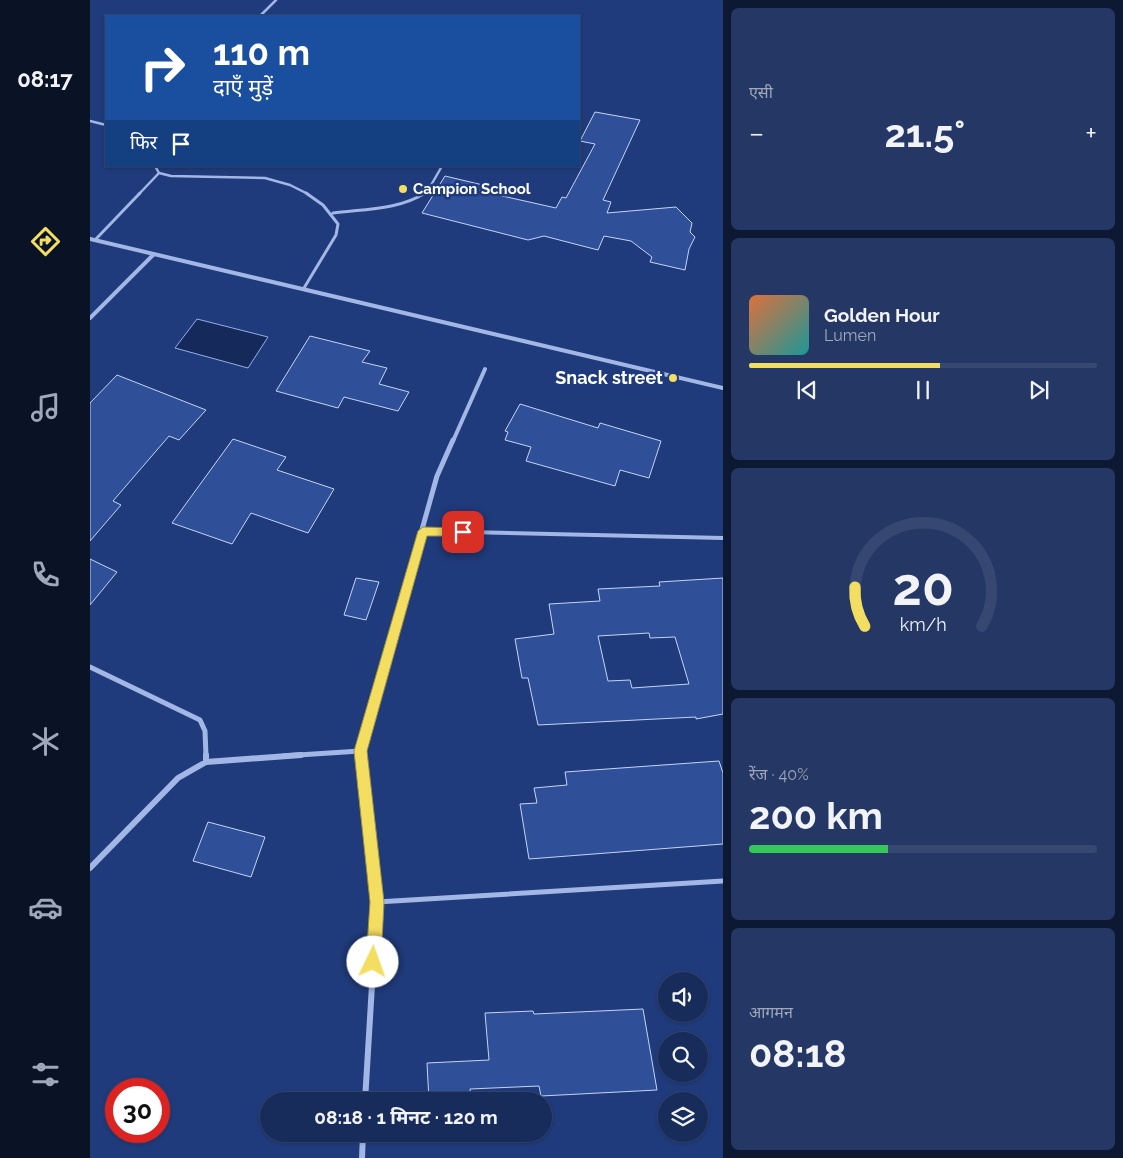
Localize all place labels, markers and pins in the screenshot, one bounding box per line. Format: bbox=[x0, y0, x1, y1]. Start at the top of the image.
place label: Campion School bbox=[413, 180, 531, 198]
marker: Campion School bbox=[397, 183, 409, 195]
place label: Snack street bbox=[555, 367, 663, 388]
marker: Snack street bbox=[667, 372, 679, 384]
pin bbox=[442, 511, 484, 553]

